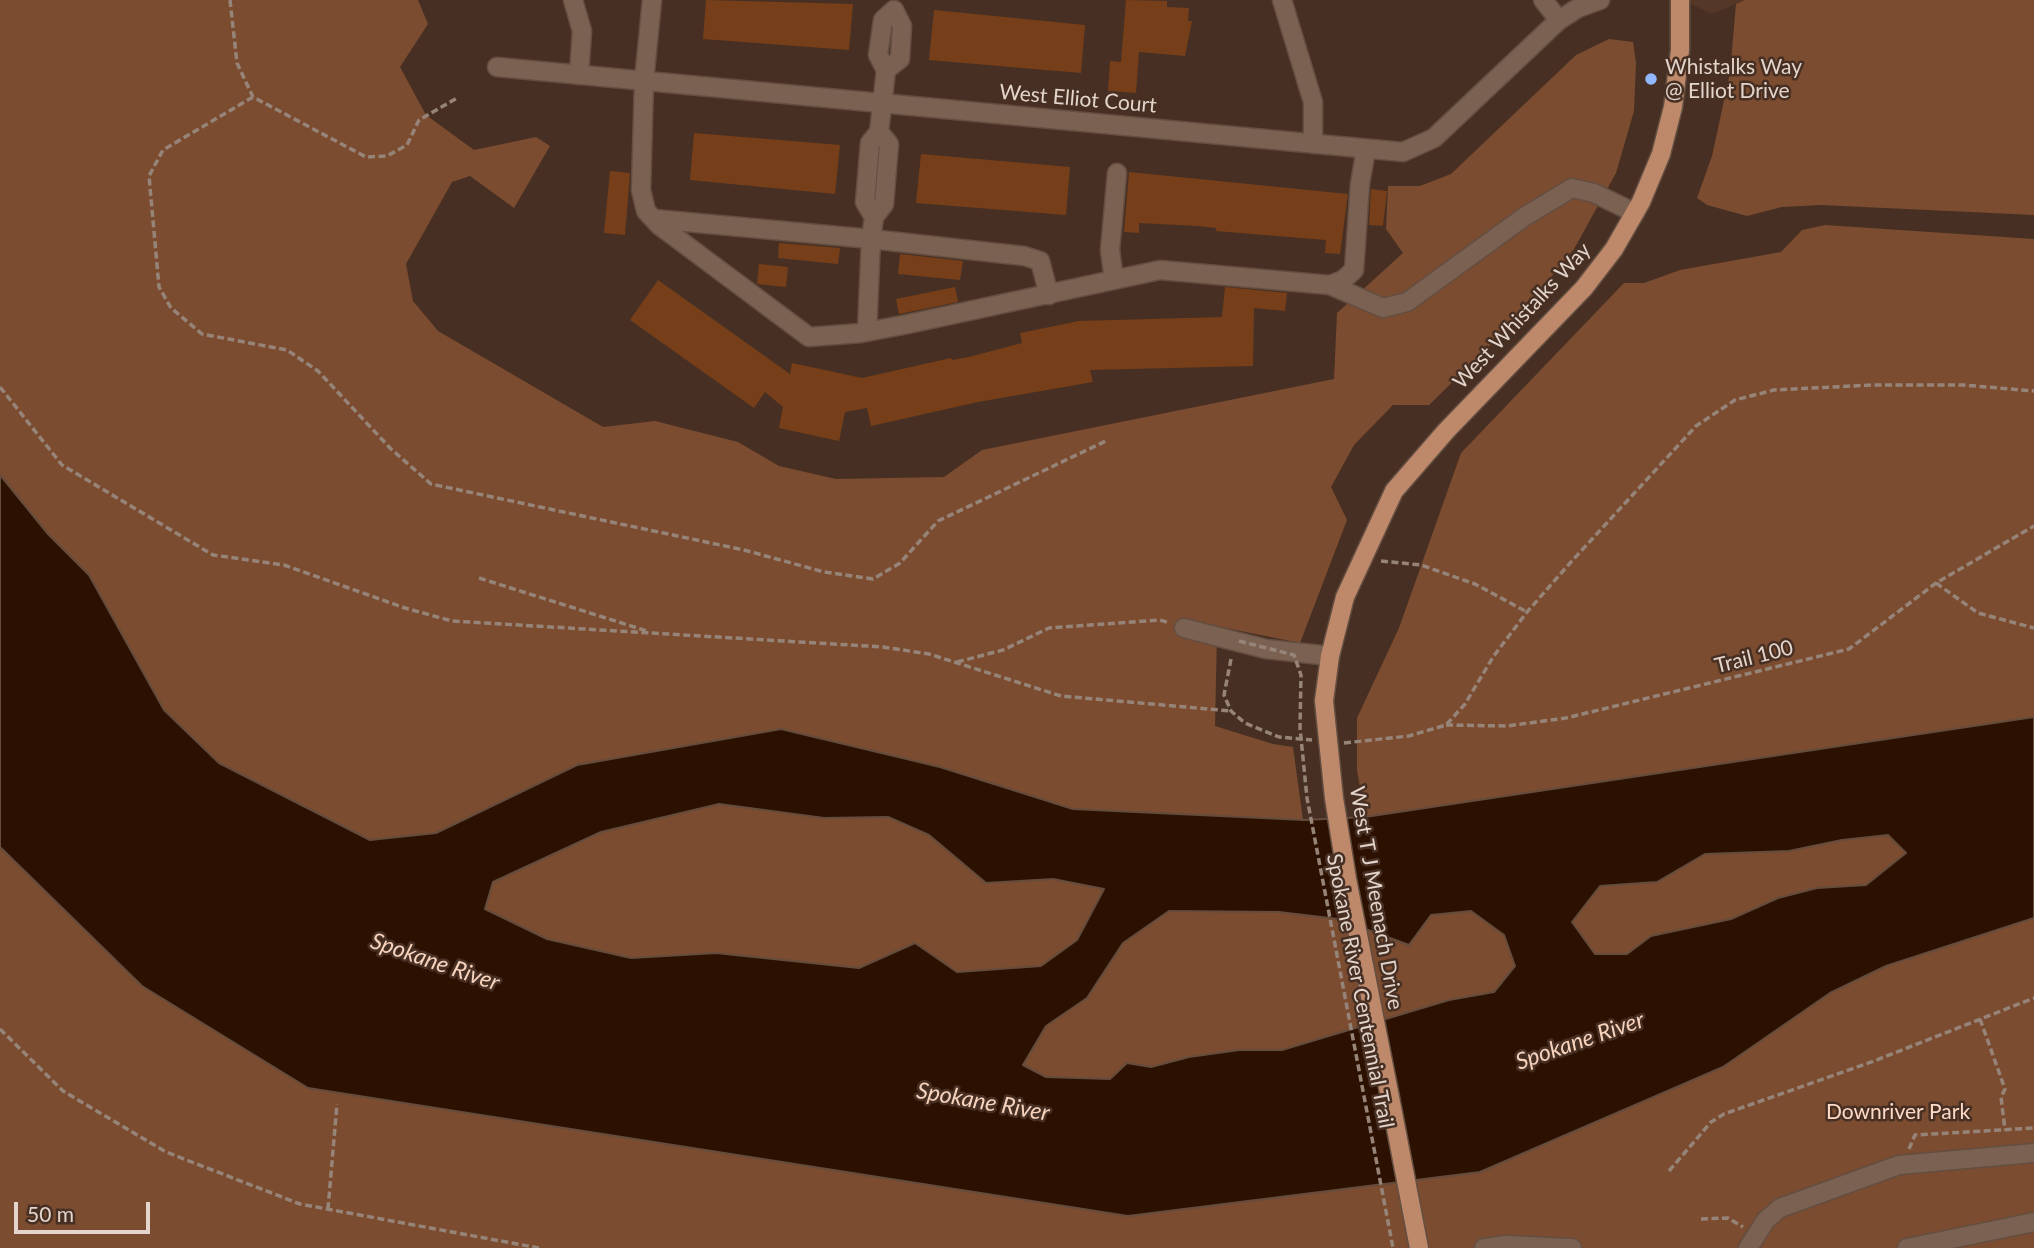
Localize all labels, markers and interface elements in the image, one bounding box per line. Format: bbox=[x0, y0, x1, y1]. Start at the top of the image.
place label: Whistalks Way @ Elliot Drive bbox=[1665, 54, 1802, 104]
marker: Whistalks Way @ Elliot Drive bbox=[1643, 71, 1659, 87]
street label: West Elliot Court bbox=[998, 80, 1158, 118]
street label: West Whistalks Way bbox=[1448, 238, 1596, 394]
street label: Trail 100 bbox=[1712, 635, 1796, 679]
street label: West T J Meenach Drive bbox=[1344, 784, 1408, 1012]
street label: Spokane River Centennial Trail bbox=[1321, 852, 1399, 1130]
water label: Spokane River bbox=[367, 927, 503, 997]
water label: Spokane River bbox=[1512, 1006, 1648, 1076]
water label: Spokane River bbox=[914, 1077, 1052, 1127]
park label: Downriver Park bbox=[1826, 1099, 1970, 1125]
scale bar bbox=[18, 1188, 154, 1232]
text: 50 m bbox=[27, 1201, 74, 1226]

